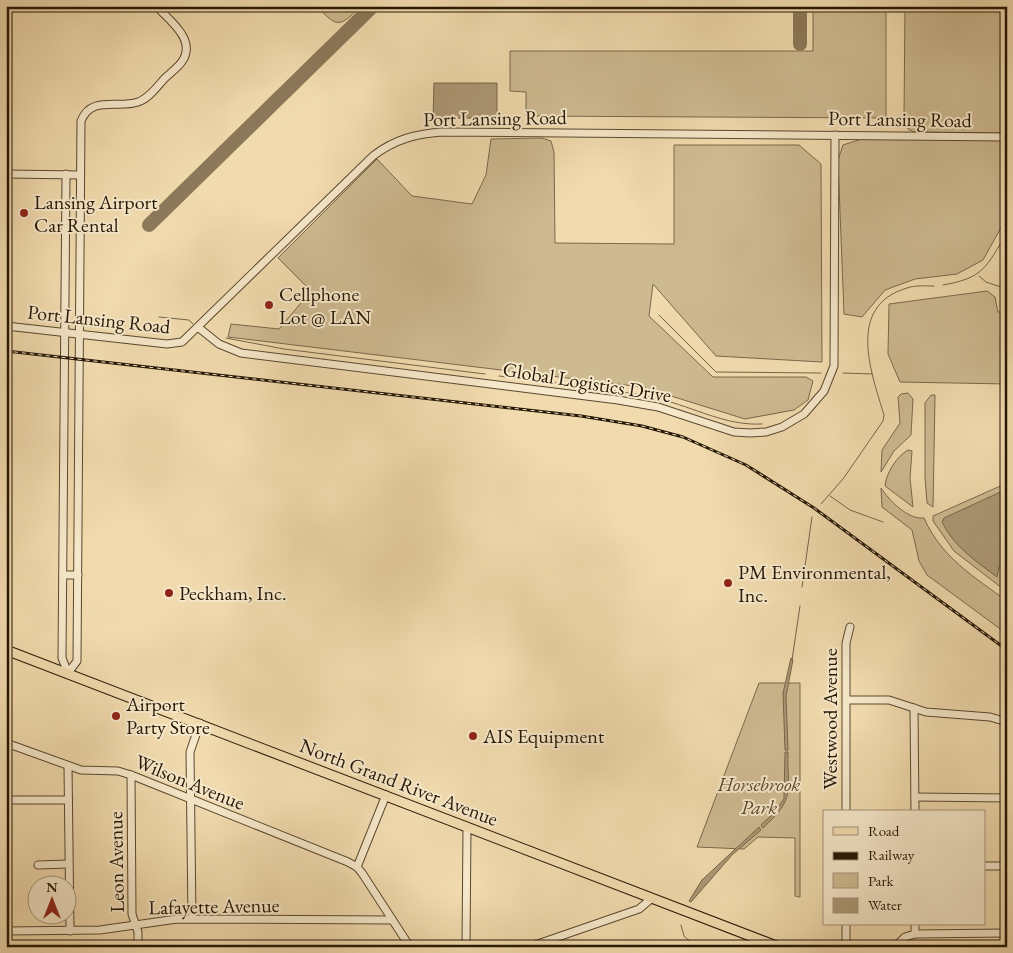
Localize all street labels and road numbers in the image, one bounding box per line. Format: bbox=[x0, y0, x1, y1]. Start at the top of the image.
street label: Port Lansing Road bbox=[423, 104, 568, 132]
street label: Port Lansing Road bbox=[828, 105, 973, 133]
street label: Port Lansing Road bbox=[26, 299, 173, 340]
street label: Global Logistics Drive bbox=[501, 356, 673, 408]
street label: Westwood Avenue bbox=[817, 648, 843, 790]
street label: North Grand River Avenue bbox=[296, 732, 502, 832]
street label: Wilson Avenue bbox=[131, 748, 249, 816]
street label: Leon Avenue bbox=[102, 811, 130, 913]
street label: Lafayette Avenue bbox=[148, 892, 280, 920]

